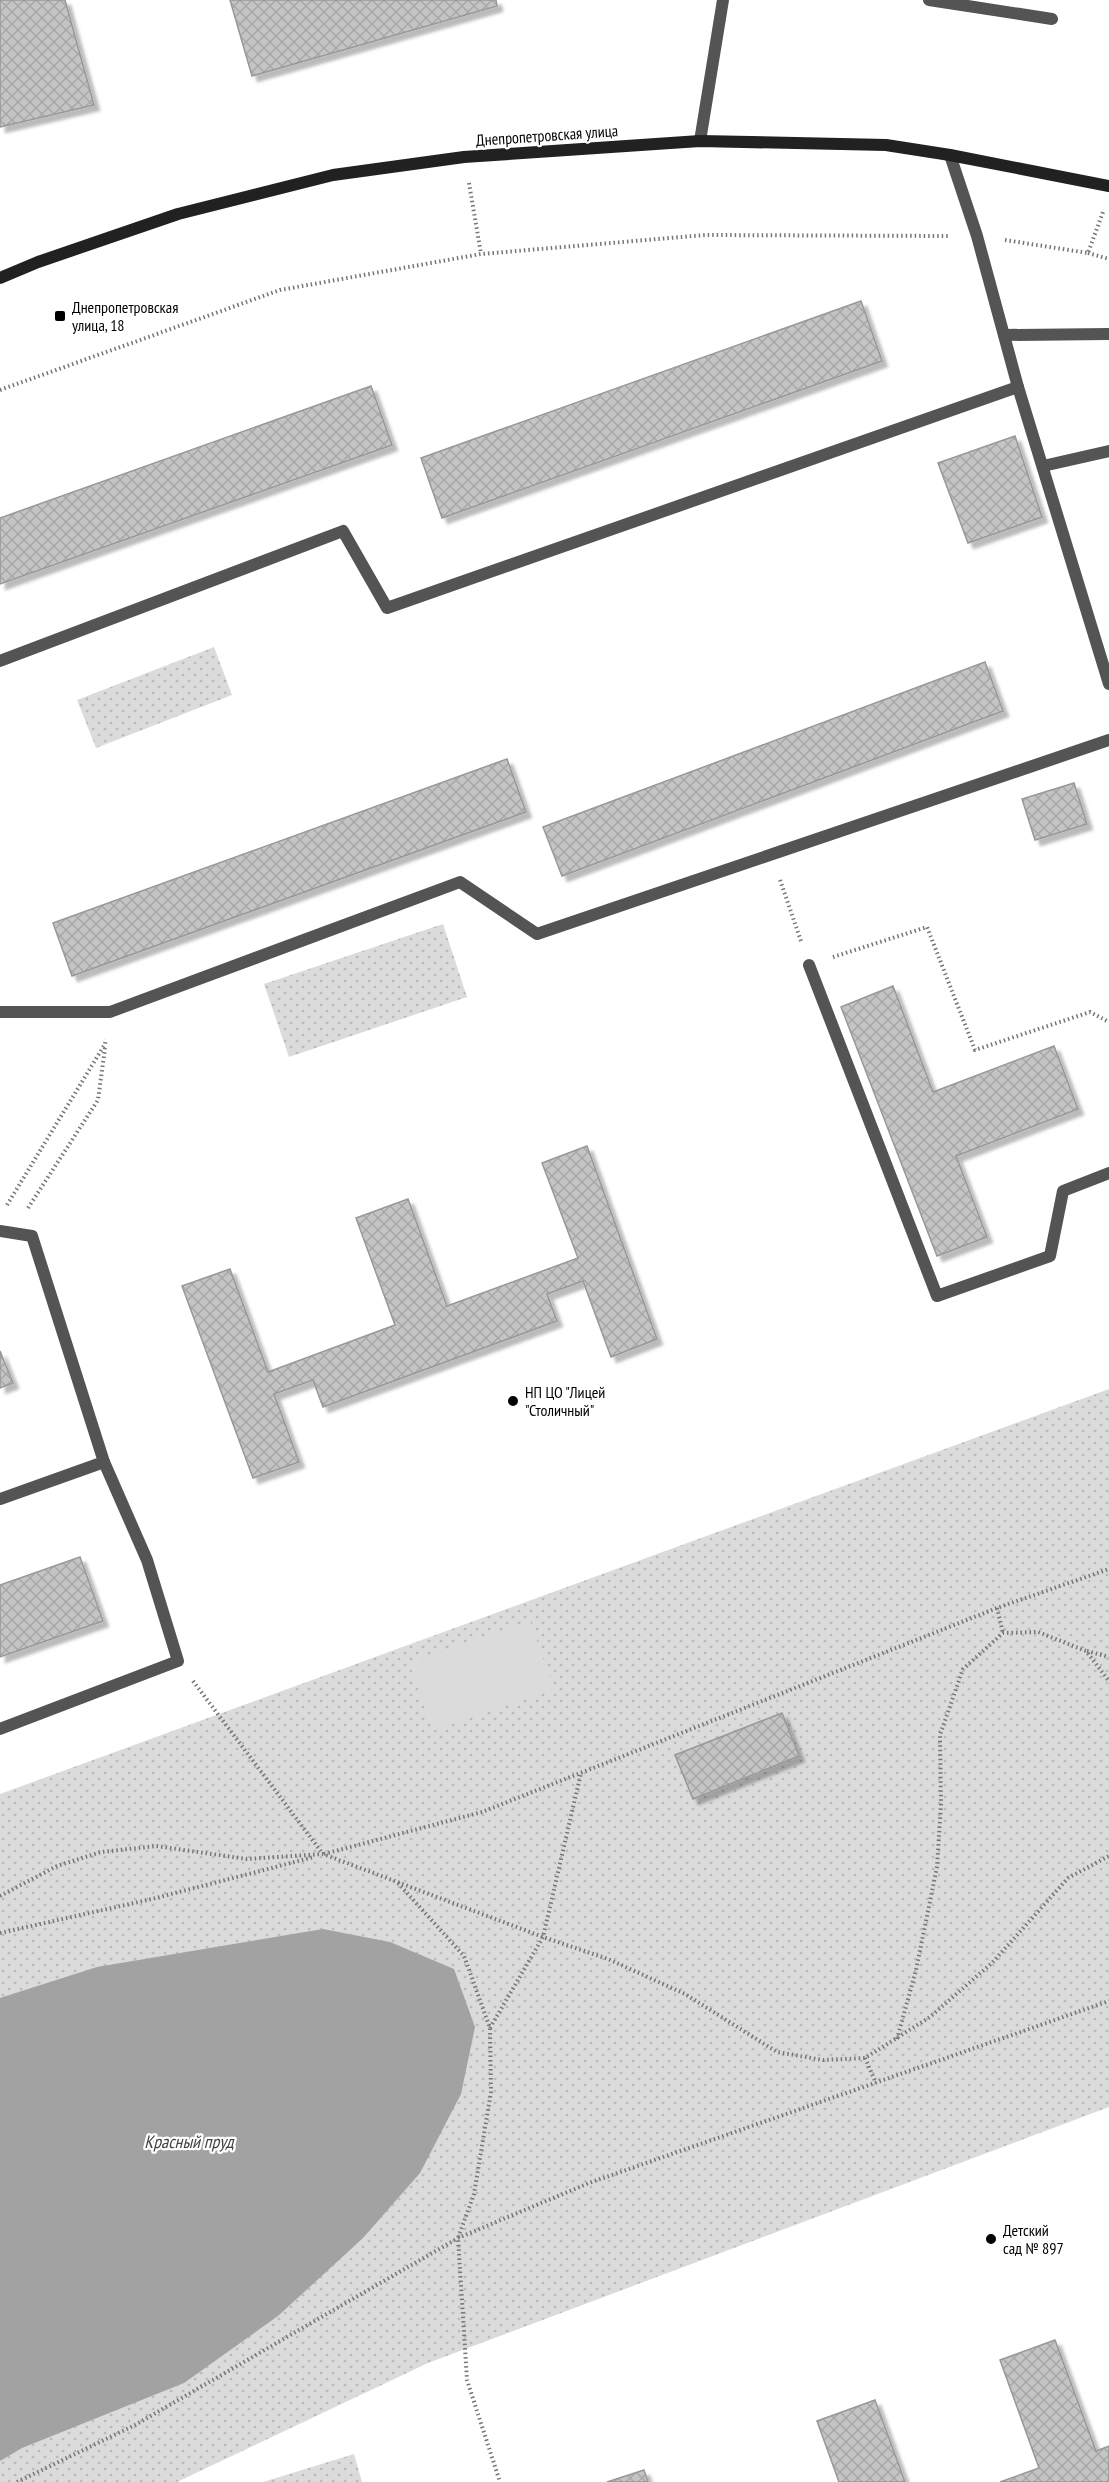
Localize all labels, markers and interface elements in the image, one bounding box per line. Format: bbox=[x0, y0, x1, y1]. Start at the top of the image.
street label: Днепропетровская улица bbox=[475, 120, 619, 150]
place label: Днепропетровская улица, 18 bbox=[72, 297, 178, 335]
marker: Днепропетровская улица, 18 bbox=[53, 309, 67, 323]
place label: НП ЦО "Лицей "Столичный" bbox=[525, 1382, 605, 1420]
marker: НП ЦО "Лицей "Столичный" bbox=[506, 1394, 520, 1408]
water label: Красный пруд bbox=[144, 2130, 235, 2153]
place label: Детский сад № 897 bbox=[1003, 2220, 1064, 2258]
marker: Детский сад № 897 bbox=[984, 2232, 998, 2246]

